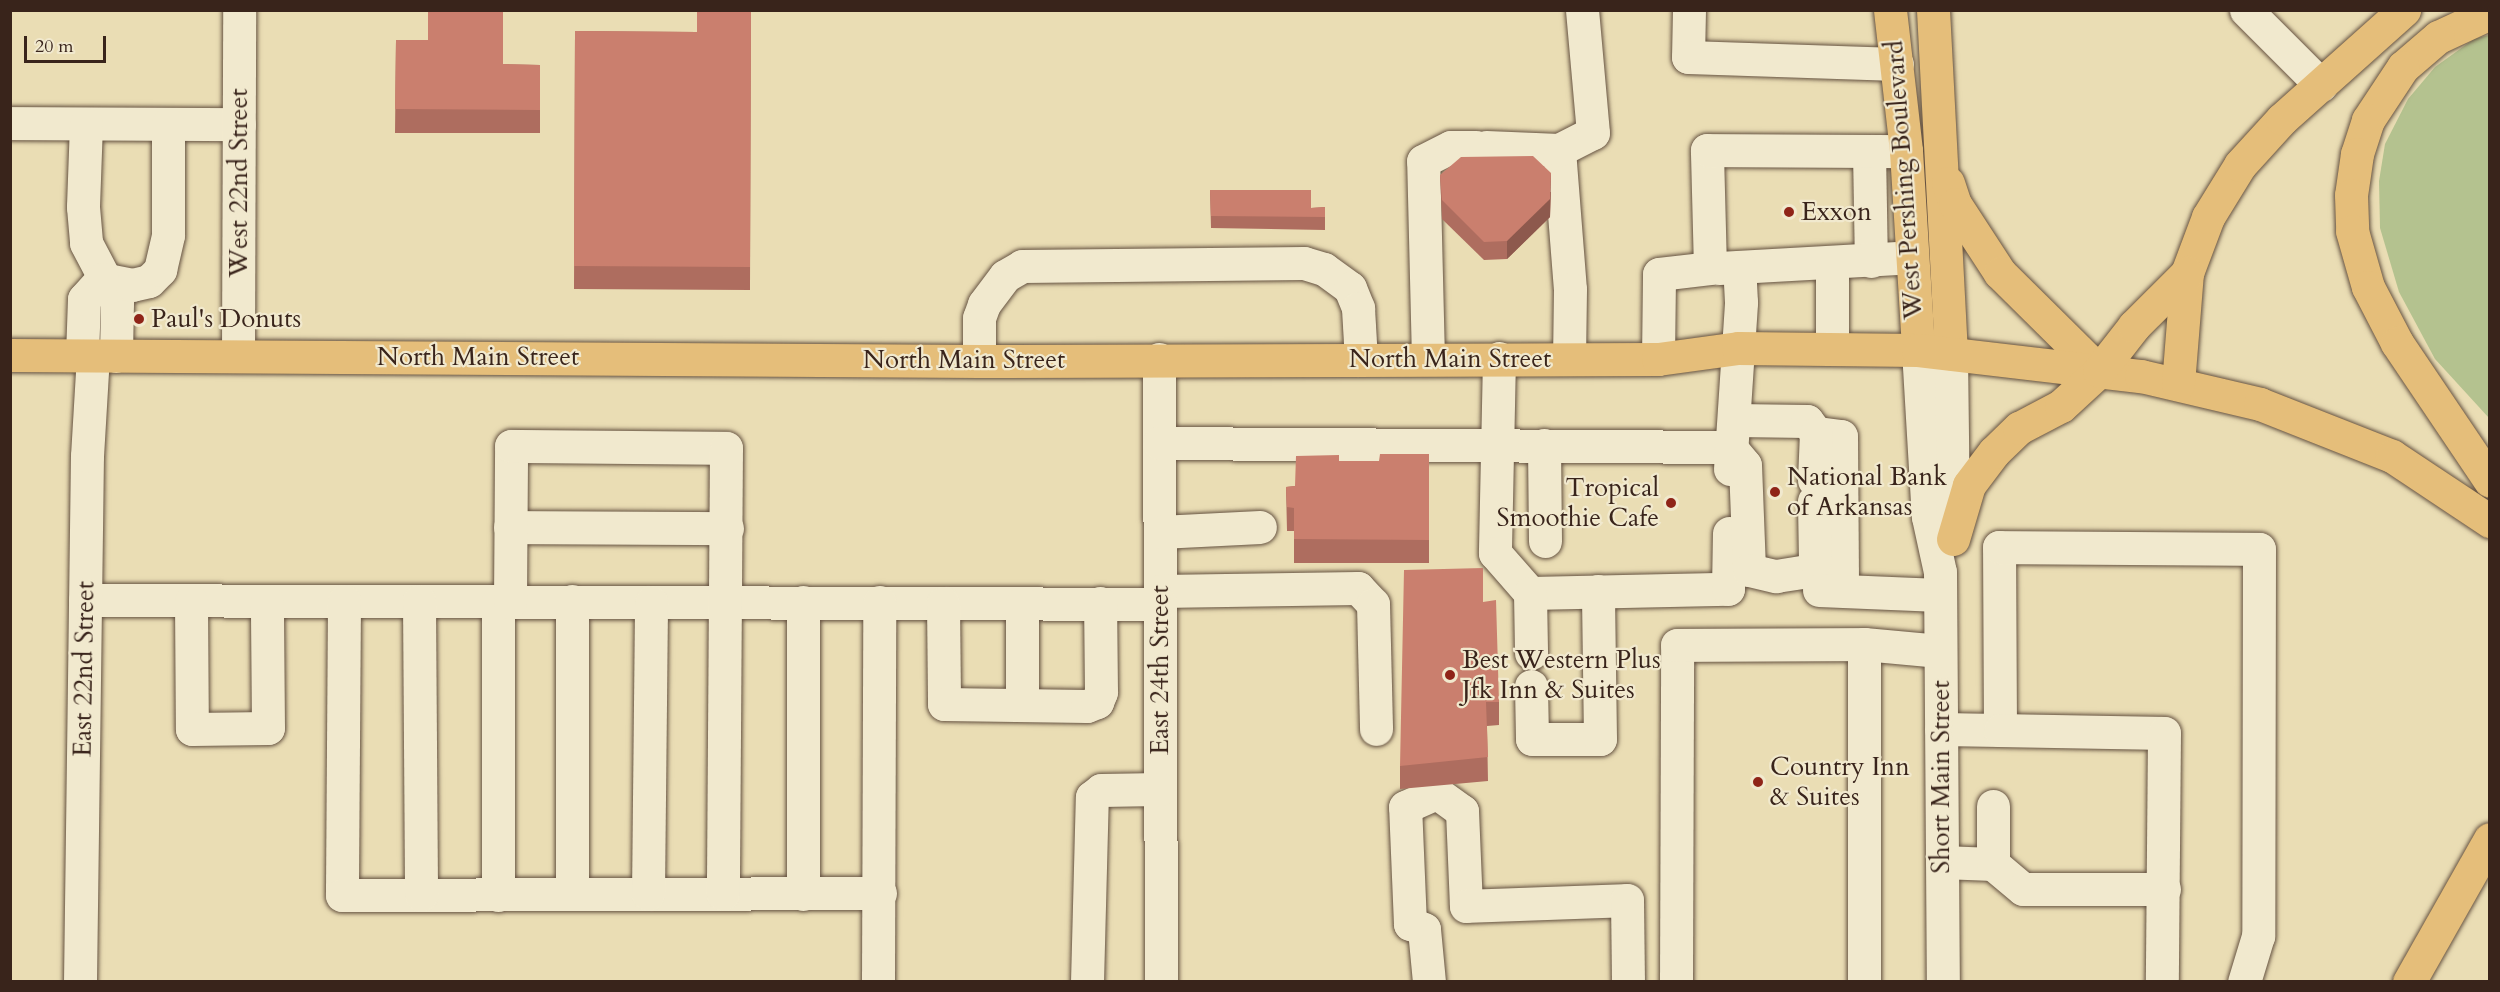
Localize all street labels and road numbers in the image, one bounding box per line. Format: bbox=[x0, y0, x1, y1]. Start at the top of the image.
street label: West Pershing Boulevard bbox=[1879, 39, 1929, 321]
street label: West 22nd Street bbox=[223, 88, 255, 278]
street label: North Main Street bbox=[377, 341, 579, 373]
street label: North Main Street bbox=[1349, 343, 1551, 375]
street label: North Main Street bbox=[863, 344, 1065, 376]
street label: East 22nd Street bbox=[67, 581, 101, 757]
street label: East 24th Street bbox=[1144, 585, 1176, 755]
street label: Short Main Street bbox=[1925, 680, 1957, 874]

